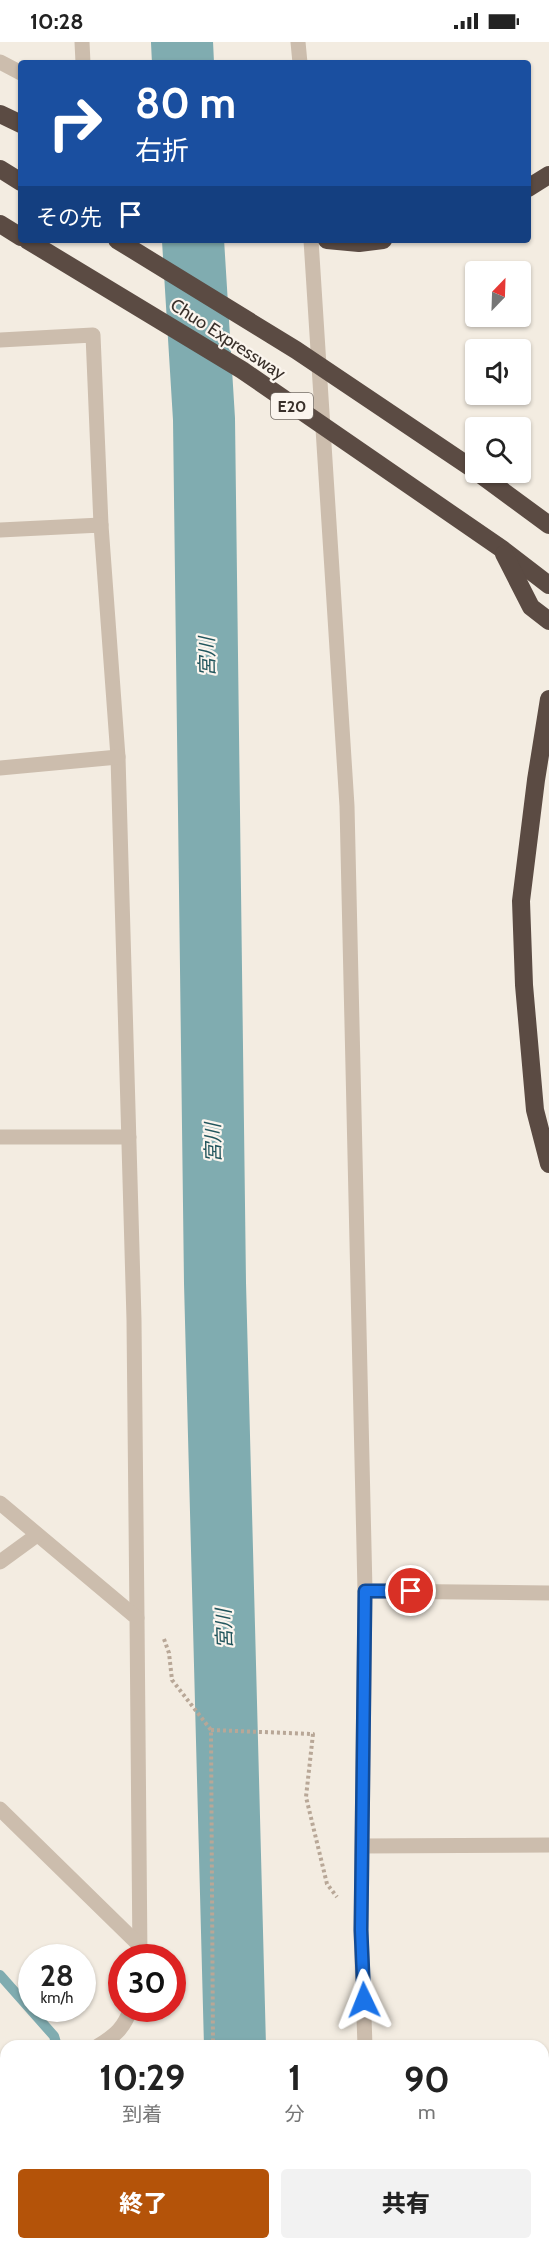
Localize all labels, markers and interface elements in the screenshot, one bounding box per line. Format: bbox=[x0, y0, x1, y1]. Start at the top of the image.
text: 10:28 bbox=[30, 8, 83, 35]
text: 80 m bbox=[135, 77, 236, 129]
icon: right bbox=[36, 84, 114, 162]
text: 右折 bbox=[135, 134, 189, 167]
icon: arrive bbox=[114, 198, 147, 231]
text: その先 bbox=[36, 204, 102, 231]
north arrow bbox=[465, 261, 531, 327]
map controls bbox=[465, 261, 531, 483]
street label: Chuo Expressway bbox=[166, 294, 290, 384]
button: sound bbox=[465, 339, 531, 405]
road number: E20 bbox=[271, 393, 313, 419]
button: search bbox=[465, 417, 531, 483]
water label: 宮川 bbox=[195, 635, 219, 677]
water label: 宮川 bbox=[201, 1121, 225, 1163]
pin bbox=[385, 1565, 436, 1616]
icon: arrive bbox=[394, 1574, 427, 1607]
water label: 宮川 bbox=[211, 1607, 237, 1649]
speed limit sign: 30 bbox=[108, 1944, 186, 2022]
text: 28 bbox=[40, 1957, 74, 1994]
position arrow bbox=[332, 1968, 396, 2032]
text: km/h bbox=[41, 1989, 73, 2007]
text: 10:29 bbox=[99, 2055, 185, 2099]
text: 1 bbox=[288, 2055, 301, 2099]
text: 90 bbox=[404, 2057, 450, 2101]
text: m bbox=[418, 2100, 436, 2124]
text: 到着 bbox=[122, 2102, 162, 2126]
text: 分 bbox=[285, 2102, 305, 2126]
button: 終了 bbox=[18, 2169, 269, 2238]
button: 共有 bbox=[281, 2169, 531, 2238]

